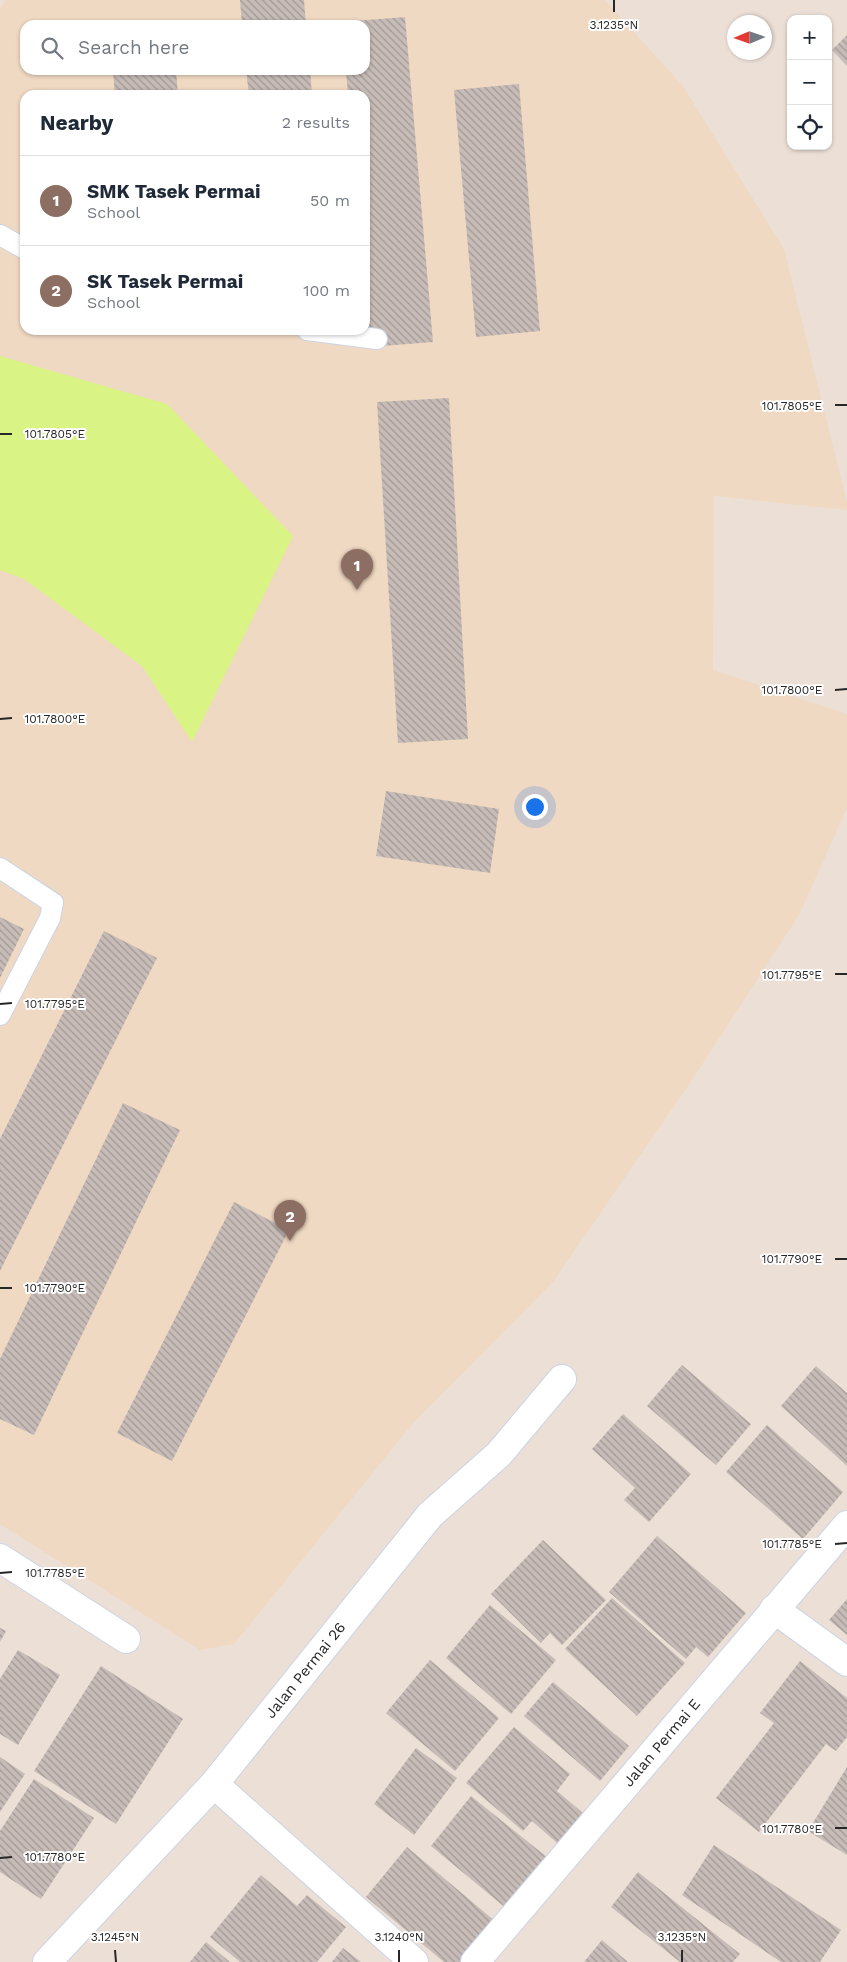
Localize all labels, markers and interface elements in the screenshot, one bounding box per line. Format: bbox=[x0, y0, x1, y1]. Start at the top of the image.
north arrow bbox=[727, 15, 772, 60]
map controls bbox=[787, 15, 832, 150]
button: + bbox=[787, 15, 832, 60]
text: 3.1235°N bbox=[590, 18, 638, 32]
search box bbox=[20, 20, 370, 75]
icon: search bbox=[38, 34, 66, 62]
text: Search here bbox=[78, 36, 189, 59]
button: − bbox=[787, 60, 832, 105]
button: locate bbox=[787, 105, 832, 150]
text: Nearby bbox=[40, 110, 113, 135]
text: 2 results bbox=[282, 113, 350, 132]
text: SMK Tasek Permai bbox=[87, 180, 260, 203]
text: 1 bbox=[53, 191, 59, 210]
text: 50 m bbox=[310, 191, 350, 210]
text: School bbox=[87, 203, 140, 222]
text: SK Tasek Permai bbox=[87, 270, 243, 293]
text: 2 bbox=[51, 281, 61, 300]
text: 100 m bbox=[303, 281, 350, 300]
text: School bbox=[87, 293, 140, 312]
text: 101.7805°E bbox=[762, 399, 823, 413]
text: 101.7805°E bbox=[25, 427, 86, 441]
pin: 1 bbox=[341, 549, 373, 590]
text: 101.7800°E bbox=[762, 683, 823, 697]
text: 101.7800°E bbox=[25, 712, 86, 726]
your location bbox=[522, 794, 548, 820]
text: 101.7795°E bbox=[762, 968, 822, 982]
text: 101.7795°E bbox=[25, 997, 85, 1011]
pin: 2 bbox=[274, 1200, 306, 1241]
text: 101.7790°E bbox=[762, 1252, 823, 1266]
text: 101.7790°E bbox=[25, 1281, 86, 1295]
text: 101.7785°E bbox=[762, 1537, 822, 1551]
text: 101.7785°E bbox=[25, 1566, 85, 1580]
street label: Jalan Permai 26 bbox=[261, 1619, 349, 1722]
street label: Jalan Permai E bbox=[619, 1695, 704, 1790]
text: 101.7780°E bbox=[762, 1822, 822, 1836]
text: 101.7780°E bbox=[25, 1850, 85, 1864]
text: 3.1245°N bbox=[91, 1930, 139, 1944]
text: 3.1240°N bbox=[374, 1930, 424, 1944]
text: 3.1235°N bbox=[658, 1930, 706, 1944]

